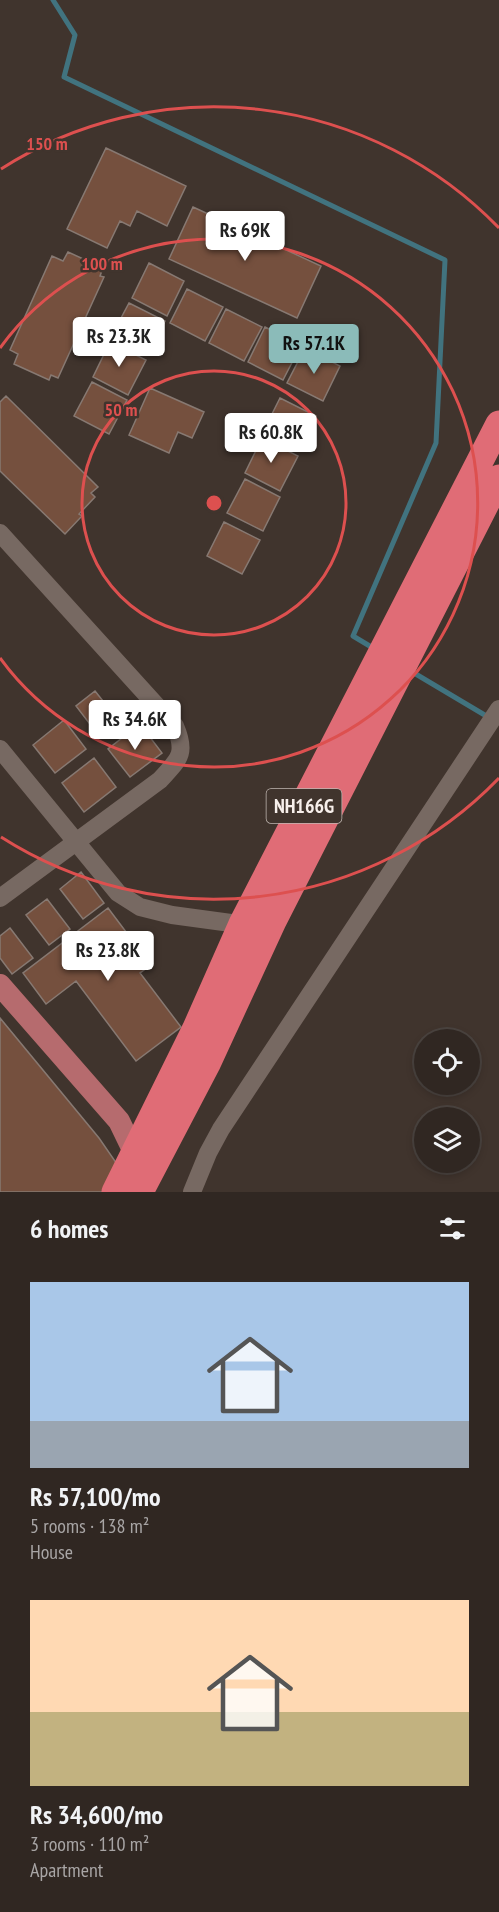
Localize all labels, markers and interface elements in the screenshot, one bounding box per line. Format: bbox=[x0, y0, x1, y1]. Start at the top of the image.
text: 150 m bbox=[26, 132, 68, 155]
pin: Rs 69K bbox=[196, 211, 294, 262]
text: Rs 69K bbox=[220, 217, 270, 243]
text: 100 m bbox=[81, 252, 123, 275]
pin: Rs 23.3K bbox=[57, 317, 181, 368]
text: Rs 23.3K bbox=[87, 323, 151, 349]
pin: Rs 57.1K bbox=[252, 324, 376, 375]
text: Rs 57.1K bbox=[283, 330, 345, 356]
text: 50 m bbox=[105, 398, 137, 421]
pin: Rs 60.8K bbox=[209, 413, 333, 464]
text: Rs 60.8K bbox=[239, 419, 303, 445]
centre of rings bbox=[204, 493, 224, 513]
pin: Rs 34.6K bbox=[73, 700, 197, 751]
text: Rs 34.6K bbox=[103, 706, 167, 732]
road number: NH166G bbox=[266, 789, 342, 823]
pin: Rs 23.8K bbox=[46, 931, 170, 982]
text: Rs 23.8K bbox=[76, 937, 140, 963]
map controls bbox=[414, 1029, 480, 1173]
button: locate bbox=[414, 1029, 480, 1095]
button: layers bbox=[414, 1107, 480, 1173]
text: 6 homes bbox=[30, 1212, 108, 1245]
icon: filters bbox=[436, 1212, 469, 1245]
icon: home bbox=[196, 1321, 304, 1429]
text: Rs 57,100/mo bbox=[30, 1480, 161, 1513]
text: 5 rooms · 138 m² bbox=[30, 1513, 149, 1539]
text: House bbox=[30, 1539, 73, 1565]
icon: home bbox=[196, 1639, 304, 1747]
text: Rs 34,600/mo bbox=[30, 1798, 163, 1831]
text: 3 rooms · 110 m² bbox=[30, 1831, 149, 1857]
text: Apartment bbox=[30, 1857, 103, 1883]

